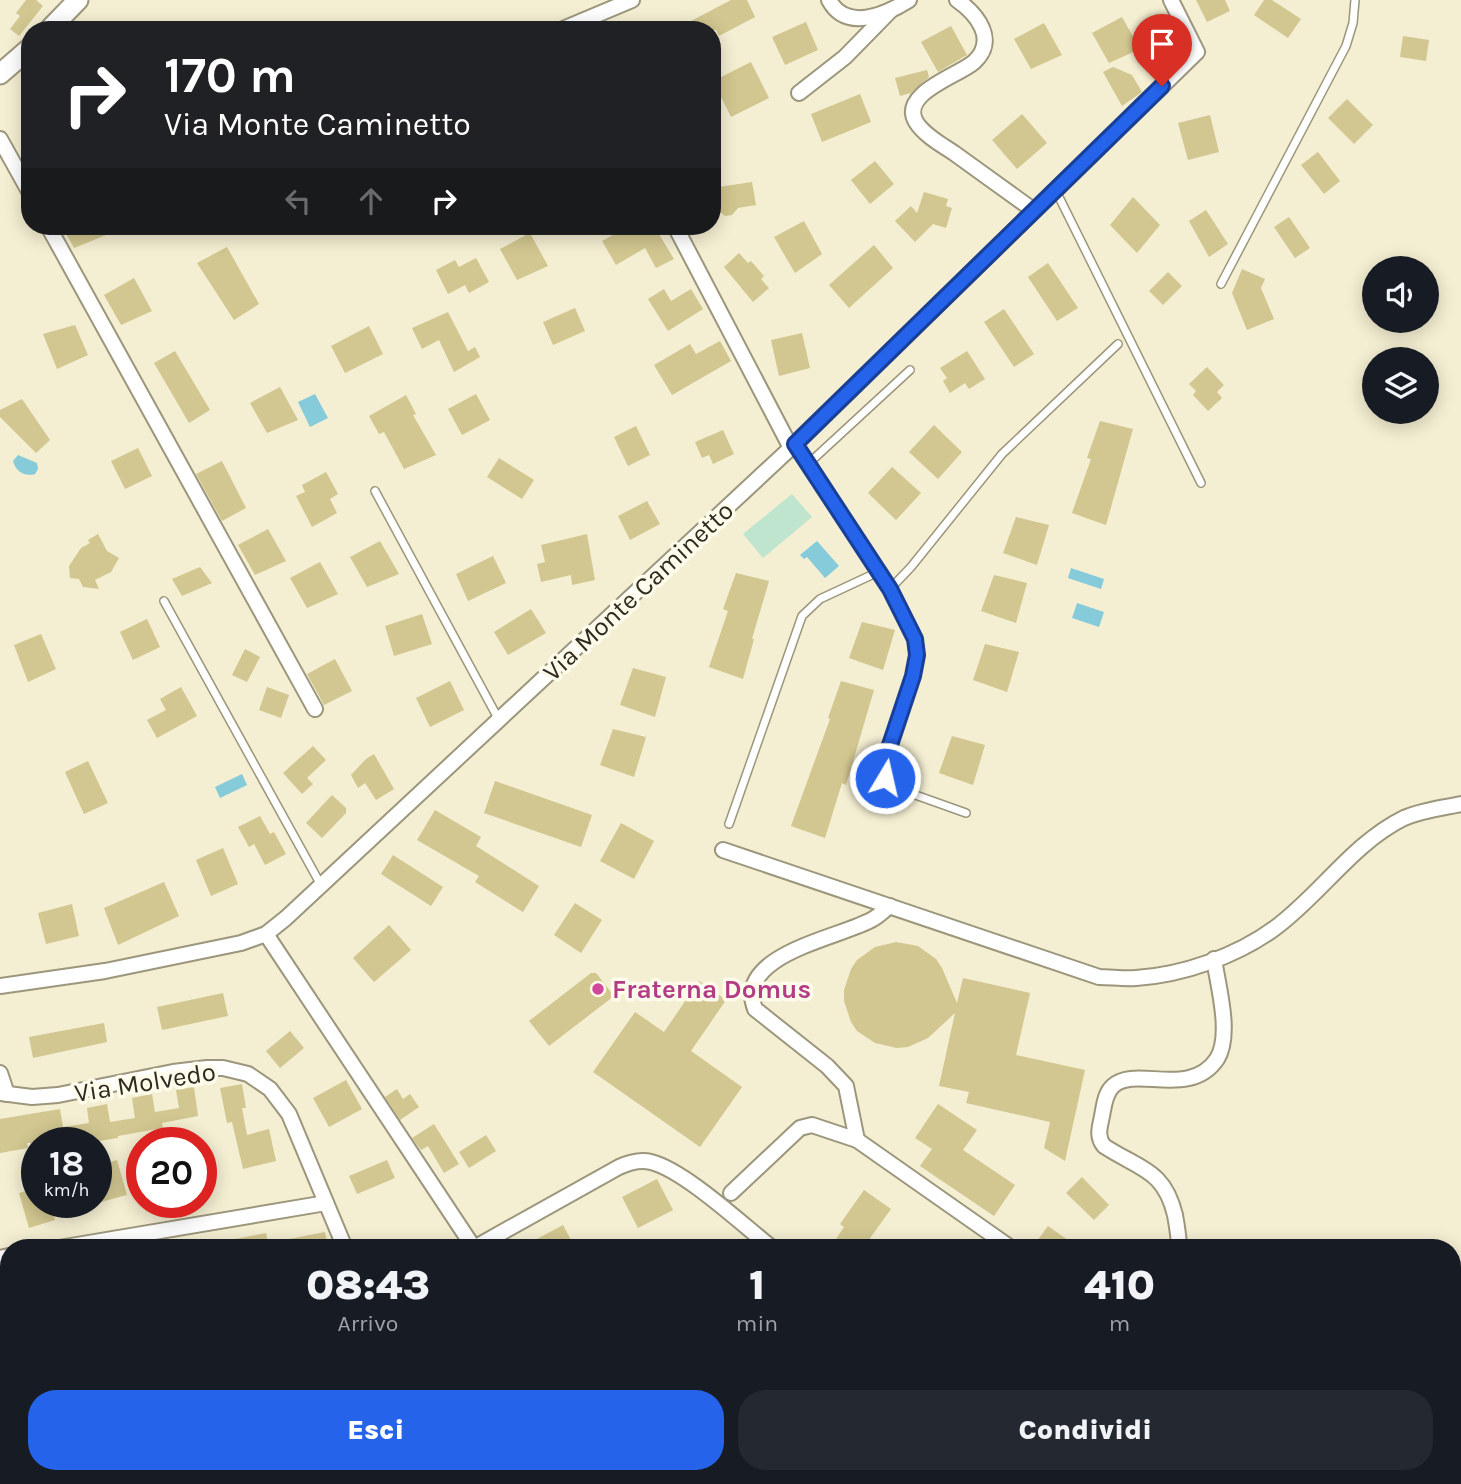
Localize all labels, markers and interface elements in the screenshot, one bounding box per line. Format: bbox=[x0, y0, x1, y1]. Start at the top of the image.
pin bbox=[1132, 14, 1192, 86]
icon: arrive bbox=[1143, 25, 1181, 63]
text: 170 m bbox=[164, 47, 296, 104]
icon: right bbox=[49, 49, 140, 140]
text: Via Monte Caminetto bbox=[164, 106, 471, 143]
icon: left bbox=[279, 182, 317, 220]
icon: ahead bbox=[352, 182, 390, 220]
icon: right bbox=[425, 182, 463, 220]
map controls bbox=[1362, 256, 1439, 424]
button: sound bbox=[1362, 256, 1439, 333]
button: layers bbox=[1362, 347, 1439, 424]
street label: Via Monte Caminetto bbox=[537, 495, 740, 688]
position arrow bbox=[848, 741, 922, 815]
place label: Fraterna Domus bbox=[612, 974, 811, 1005]
marker: Fraterna Domus bbox=[590, 981, 606, 997]
street label: Via Molvedo bbox=[72, 1056, 218, 1109]
speed limit sign: 20 bbox=[126, 1127, 217, 1218]
text: 18 bbox=[49, 1143, 84, 1184]
text: km/h bbox=[44, 1179, 89, 1201]
text: 08:43 bbox=[306, 1260, 430, 1310]
text: 1 bbox=[749, 1260, 765, 1310]
text: 410 bbox=[1084, 1260, 1155, 1310]
text: Arrivo bbox=[338, 1310, 398, 1337]
text: min bbox=[736, 1310, 778, 1337]
text: m bbox=[1109, 1310, 1130, 1337]
button: Esci bbox=[28, 1390, 724, 1470]
button: Condividi bbox=[738, 1390, 1433, 1470]

